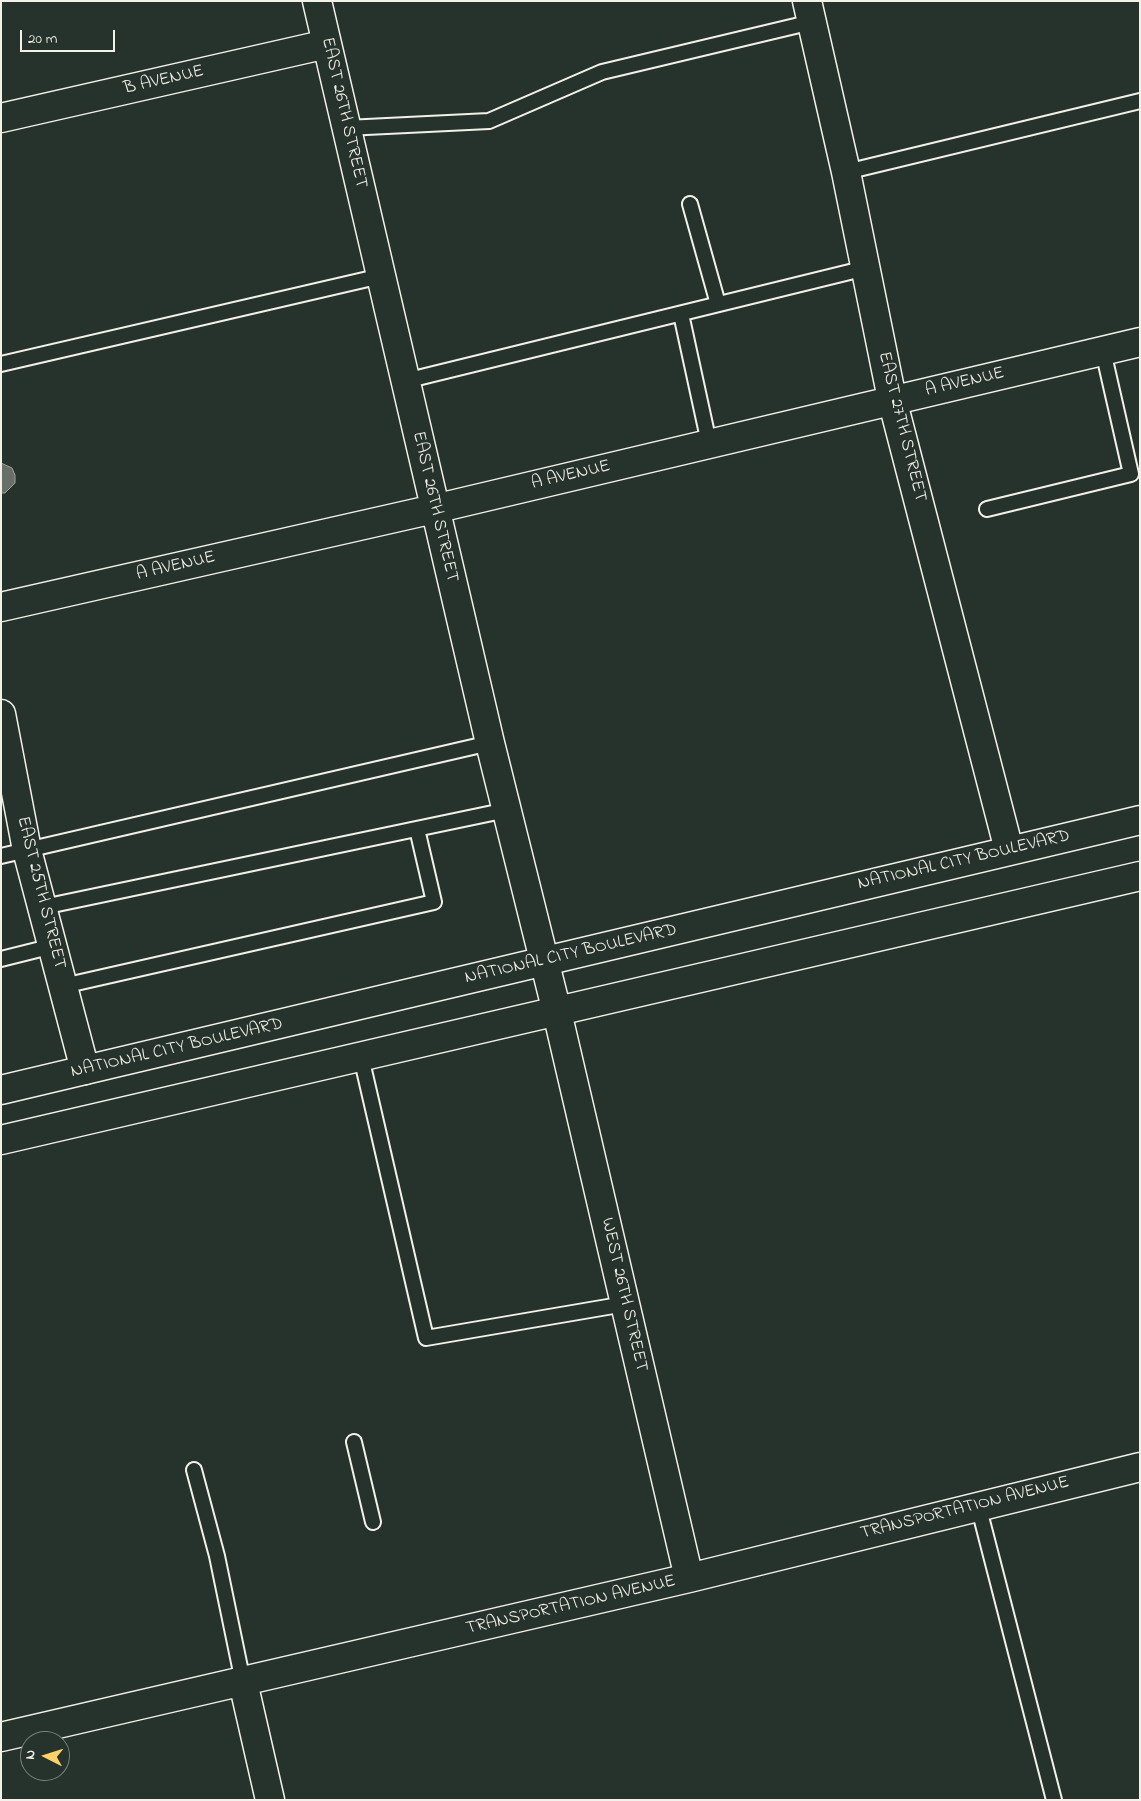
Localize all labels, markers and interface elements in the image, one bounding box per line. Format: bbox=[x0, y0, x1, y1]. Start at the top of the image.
scale bar bbox=[22, 20, 118, 52]
text: 20 m bbox=[28, 28, 57, 50]
street label: EAST 26TH STREET bbox=[315, 35, 371, 191]
street label: B AVENUE bbox=[122, 61, 206, 101]
street label: EAST 27TH STREET bbox=[872, 350, 930, 504]
street label: A AVENUE bbox=[923, 363, 1007, 403]
street label: EAST 26TH STREET bbox=[406, 429, 462, 585]
street label: A AVENUE bbox=[529, 456, 613, 496]
street label: A AVENUE bbox=[134, 547, 218, 587]
street label: EAST 25TH STREET bbox=[11, 814, 69, 972]
street label: NATIONAL CITY BOULEVARD bbox=[856, 826, 1072, 896]
street label: NATIONAL CITY BOULEVARD bbox=[463, 920, 679, 990]
street label: NATIONAL CITY BOULEVARD bbox=[69, 1014, 285, 1084]
street label: WEST 26TH STREET bbox=[595, 1216, 651, 1374]
street label: TRANSPORTATION AVENUE bbox=[858, 1473, 1072, 1545]
street label: TRANSPORTATION AVENUE bbox=[464, 1571, 678, 1641]
north arrow bbox=[20, 1731, 70, 1781]
text: N bbox=[20, 1749, 41, 1760]

